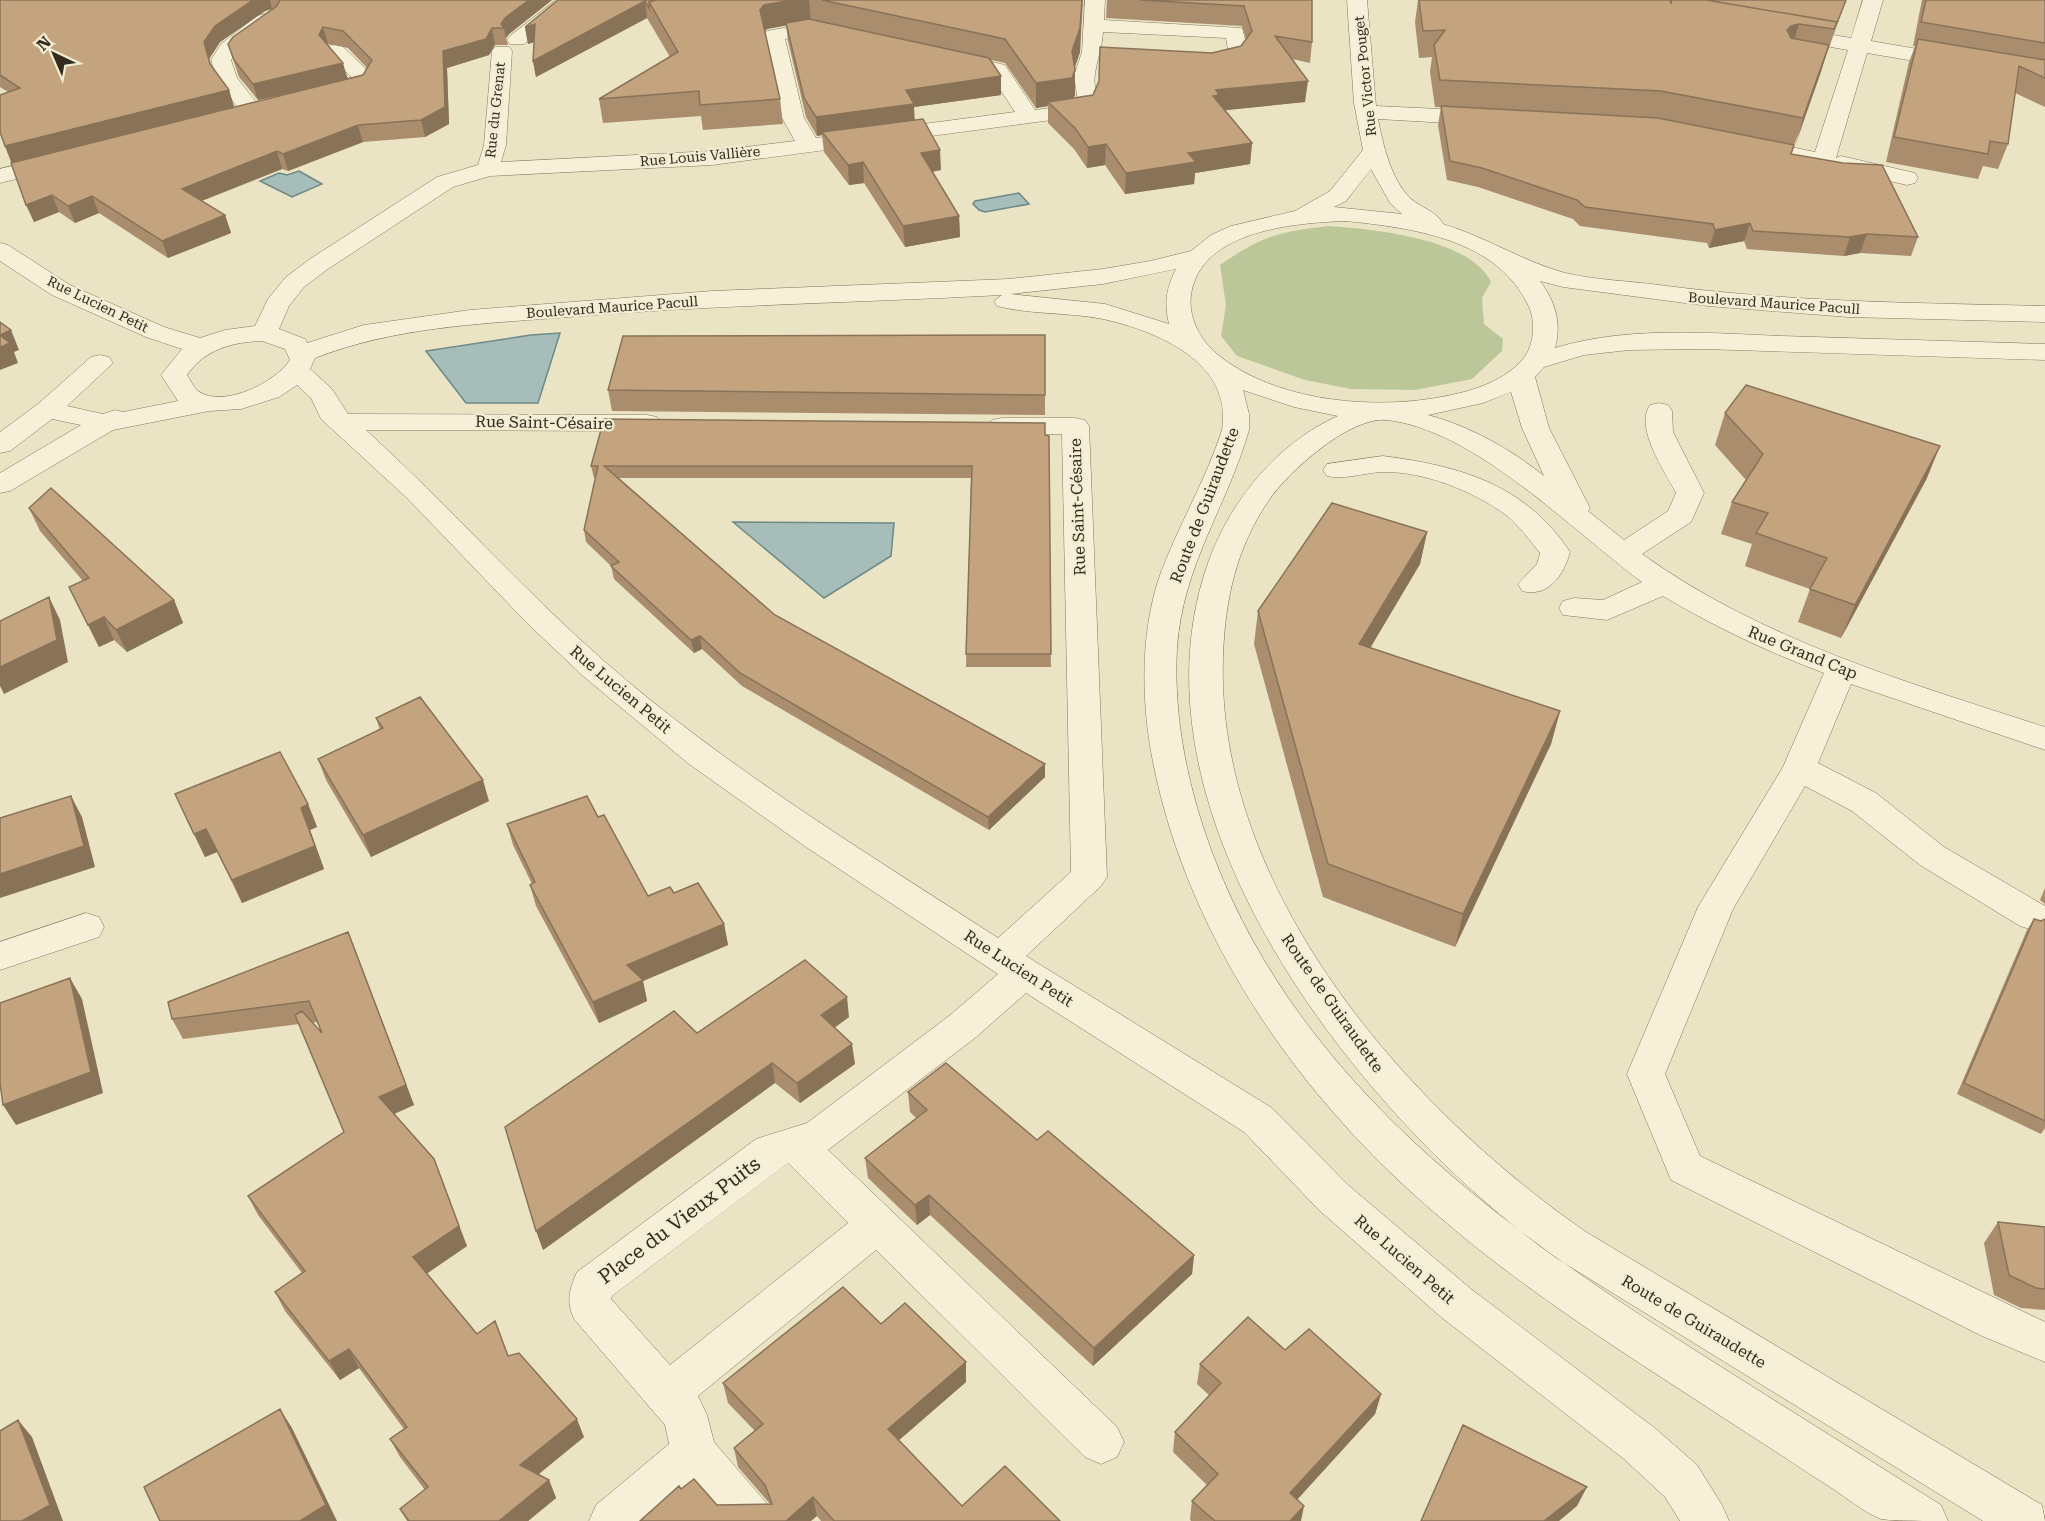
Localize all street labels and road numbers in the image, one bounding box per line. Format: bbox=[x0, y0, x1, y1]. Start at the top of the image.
street label: Rue Victor Pouget bbox=[1351, 15, 1379, 137]
street label: Rue du Grenat bbox=[482, 61, 508, 159]
street label: Rue Louis Vallière bbox=[639, 143, 761, 169]
street label: Rue Lucien Petit bbox=[45, 273, 151, 335]
street label: Boulevard Maurice Pacull bbox=[1688, 289, 1861, 317]
street label: Boulevard Maurice Pacull bbox=[526, 293, 699, 321]
street label: Rue Saint-Césaire bbox=[475, 412, 613, 433]
street label: Route de Guiraudette bbox=[1166, 425, 1243, 586]
street label: Rue Saint-Césaire bbox=[1066, 438, 1089, 576]
street label: Rue Grand Cap bbox=[1745, 622, 1860, 683]
street label: Rue Lucien Petit bbox=[566, 641, 675, 737]
street label: Rue Lucien Petit bbox=[961, 926, 1077, 1011]
street label: Route de Guiraudette bbox=[1277, 930, 1388, 1077]
street label: Place du Vieux Puits bbox=[593, 1151, 765, 1289]
street label: Rue Lucien Petit bbox=[1351, 1211, 1459, 1308]
street label: Route de Guiraudette bbox=[1618, 1271, 1770, 1372]

